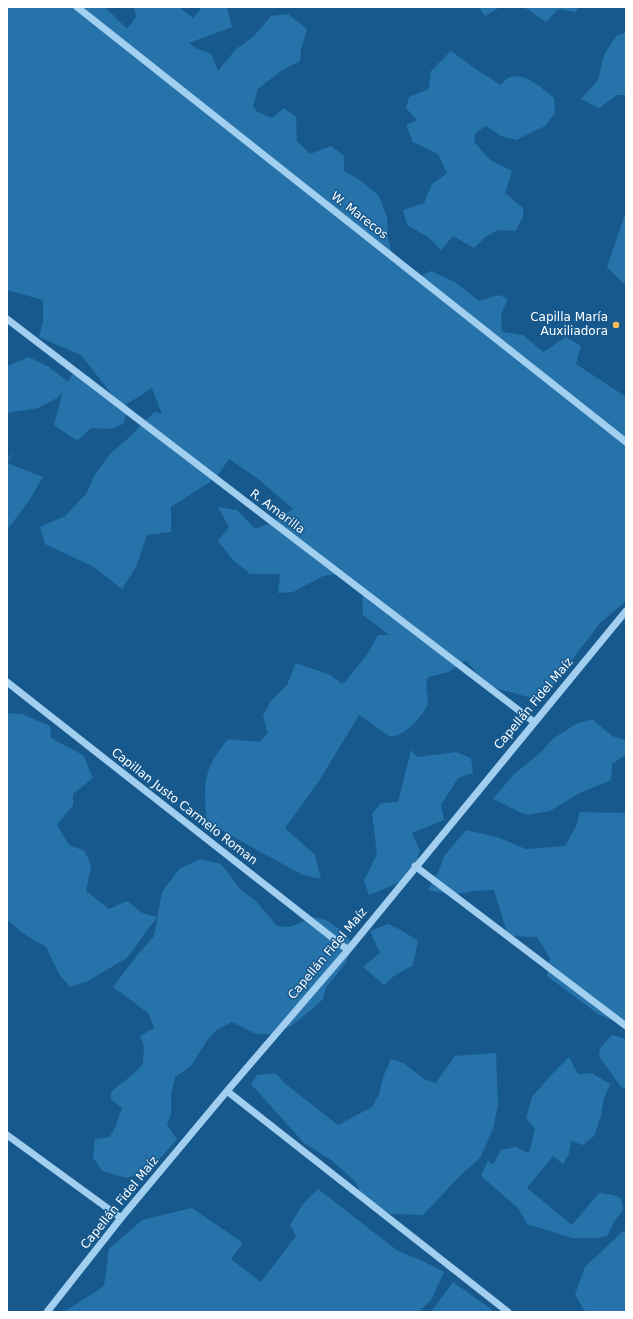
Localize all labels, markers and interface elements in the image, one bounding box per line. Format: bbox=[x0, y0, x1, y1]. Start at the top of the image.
street label: W. Marecos bbox=[328, 189, 390, 243]
place label: Capilla María Auxiliadora bbox=[530, 311, 608, 339]
marker: Capilla María Auxiliadora bbox=[611, 320, 621, 330]
street label: R. Amarilla bbox=[247, 487, 307, 537]
street label: Capellán Fidel Maíz bbox=[492, 655, 576, 753]
street label: Capillan Justo Carmelo Roman bbox=[108, 746, 260, 868]
street label: Capellán Fidel Maíz bbox=[286, 905, 370, 1003]
street label: Capellán Fidel Maíz bbox=[78, 1154, 162, 1252]

